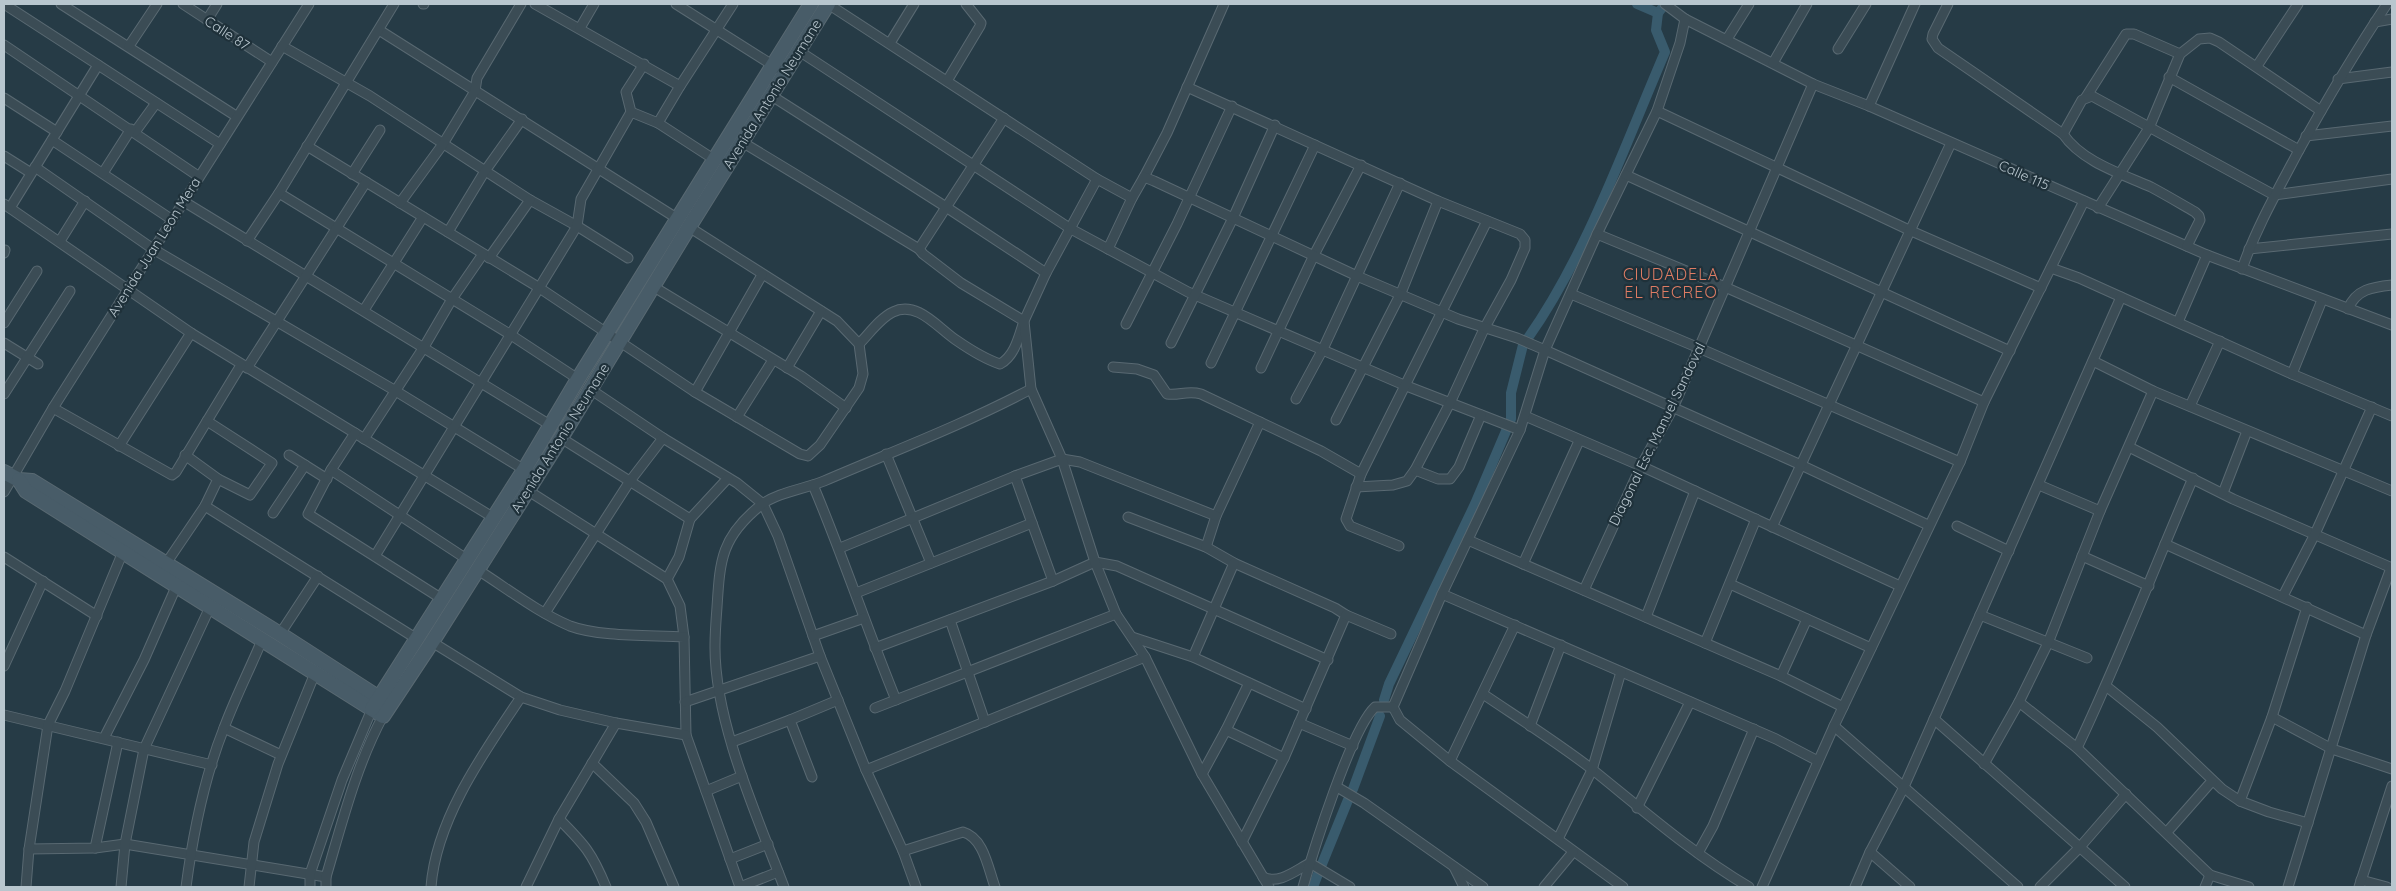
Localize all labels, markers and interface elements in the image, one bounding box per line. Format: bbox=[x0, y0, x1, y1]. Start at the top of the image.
street label: Calle 87 bbox=[201, 12, 253, 54]
street label: Avenida Antonio Neumane bbox=[719, 16, 825, 172]
street label: Calle 115 bbox=[1996, 156, 2052, 194]
street label: Avenida Juan Leon Mera bbox=[104, 174, 204, 320]
district label: CIUDADELA EL RECREO bbox=[1623, 264, 1719, 302]
street label: Diagonal Esc. Manuel Sandoval bbox=[1605, 339, 1709, 529]
street label: Avenida Antonio Neumane bbox=[507, 360, 613, 516]

